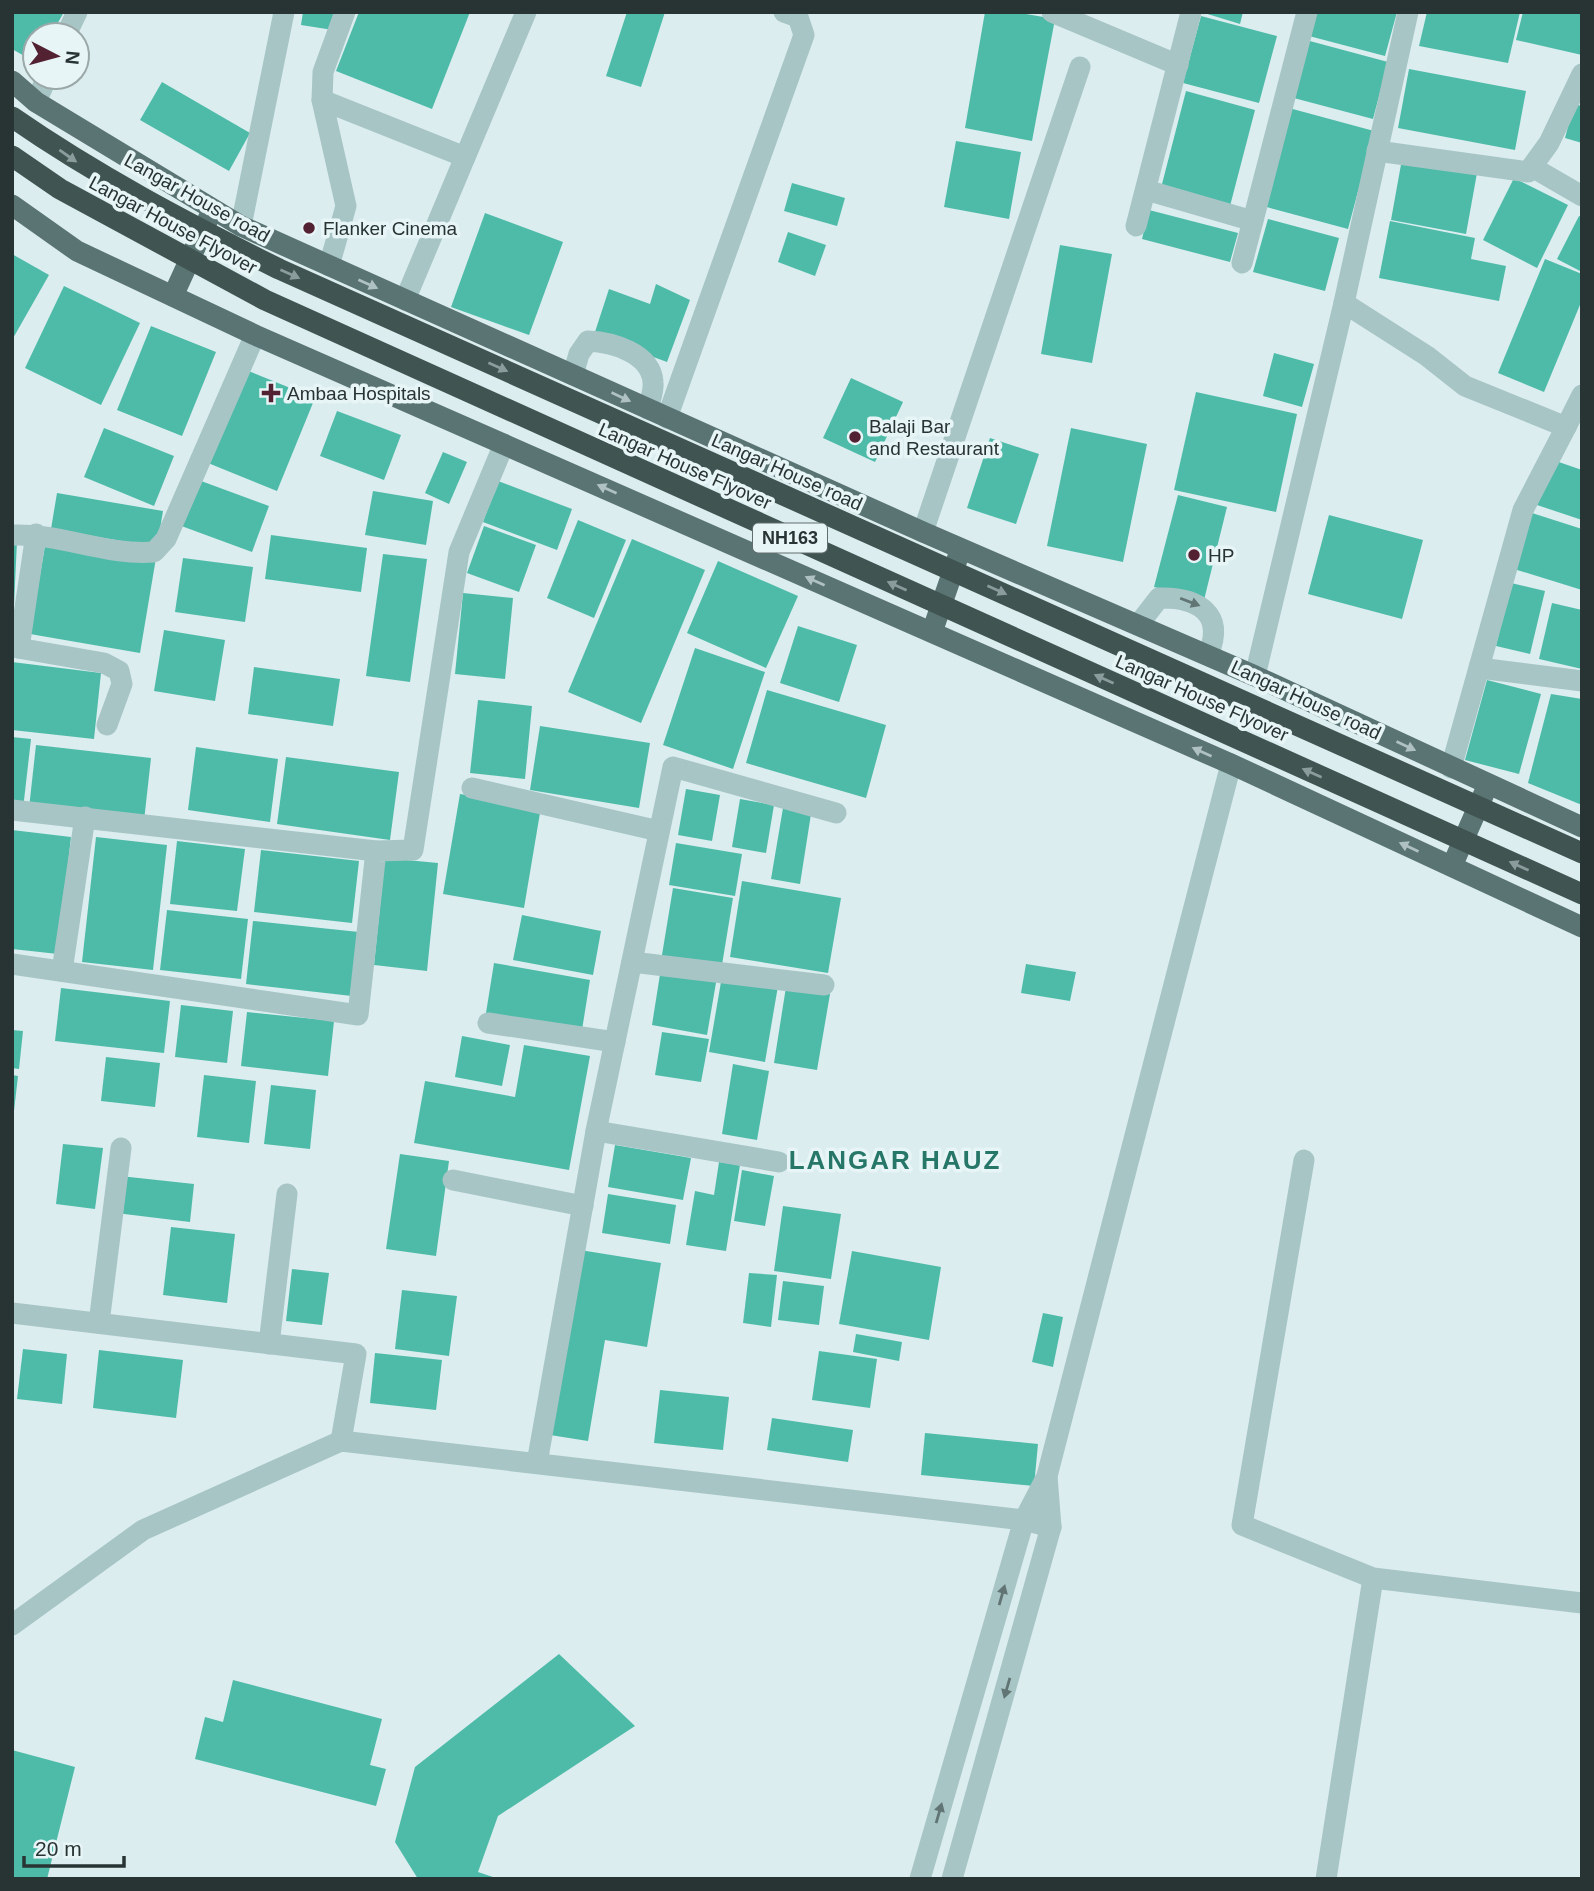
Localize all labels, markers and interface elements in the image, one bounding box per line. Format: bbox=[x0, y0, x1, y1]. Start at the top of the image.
north arrow bbox=[21, 21, 91, 91]
text: N bbox=[61, 50, 84, 66]
one-way arrow bbox=[59, 149, 77, 163]
street label: Langar House road bbox=[121, 149, 273, 247]
street label: Langar House Flyover bbox=[86, 172, 261, 278]
place label: Flanker Cinema bbox=[323, 218, 458, 239]
marker: Flanker Cinema bbox=[301, 220, 317, 236]
one-way arrow bbox=[280, 269, 301, 280]
one-way arrow bbox=[358, 278, 378, 290]
one-way arrow bbox=[488, 361, 508, 373]
marker: Ambaa Hospitals bbox=[261, 383, 281, 403]
place label: Ambaa Hospitals bbox=[287, 383, 431, 404]
one-way arrow bbox=[611, 391, 631, 403]
place label: Balaji Bar and Restaurant bbox=[869, 416, 1000, 459]
street label: Langar House Flyover bbox=[595, 418, 775, 514]
street label: Langar House road bbox=[708, 429, 866, 515]
marker: Balaji Bar and Restaurant bbox=[847, 429, 863, 445]
one-way arrow bbox=[596, 483, 617, 494]
road number: NH163 bbox=[753, 524, 827, 552]
place label: HP bbox=[1208, 545, 1234, 566]
marker: HP bbox=[1186, 547, 1202, 563]
one-way arrow bbox=[805, 575, 825, 587]
one-way arrow bbox=[887, 580, 907, 592]
one-way arrow bbox=[986, 585, 1007, 596]
one-way arrow bbox=[1180, 597, 1201, 608]
street label: Langar House Flyover bbox=[1112, 650, 1292, 746]
street label: Langar House road bbox=[1228, 656, 1384, 744]
one-way arrow bbox=[1094, 673, 1115, 684]
one-way arrow bbox=[1396, 741, 1416, 752]
one-way arrow bbox=[1192, 746, 1212, 758]
one-way arrow bbox=[1302, 767, 1322, 779]
one-way arrow bbox=[1399, 841, 1419, 853]
one-way arrow bbox=[1509, 860, 1530, 871]
district label: LANGAR HAUZ bbox=[789, 1145, 1001, 1175]
one-way arrow bbox=[998, 1584, 1008, 1605]
one-way arrow bbox=[1002, 1677, 1012, 1698]
one-way arrow bbox=[934, 1802, 945, 1824]
scale bar bbox=[24, 1825, 124, 1869]
text: 20 m bbox=[35, 1837, 82, 1860]

